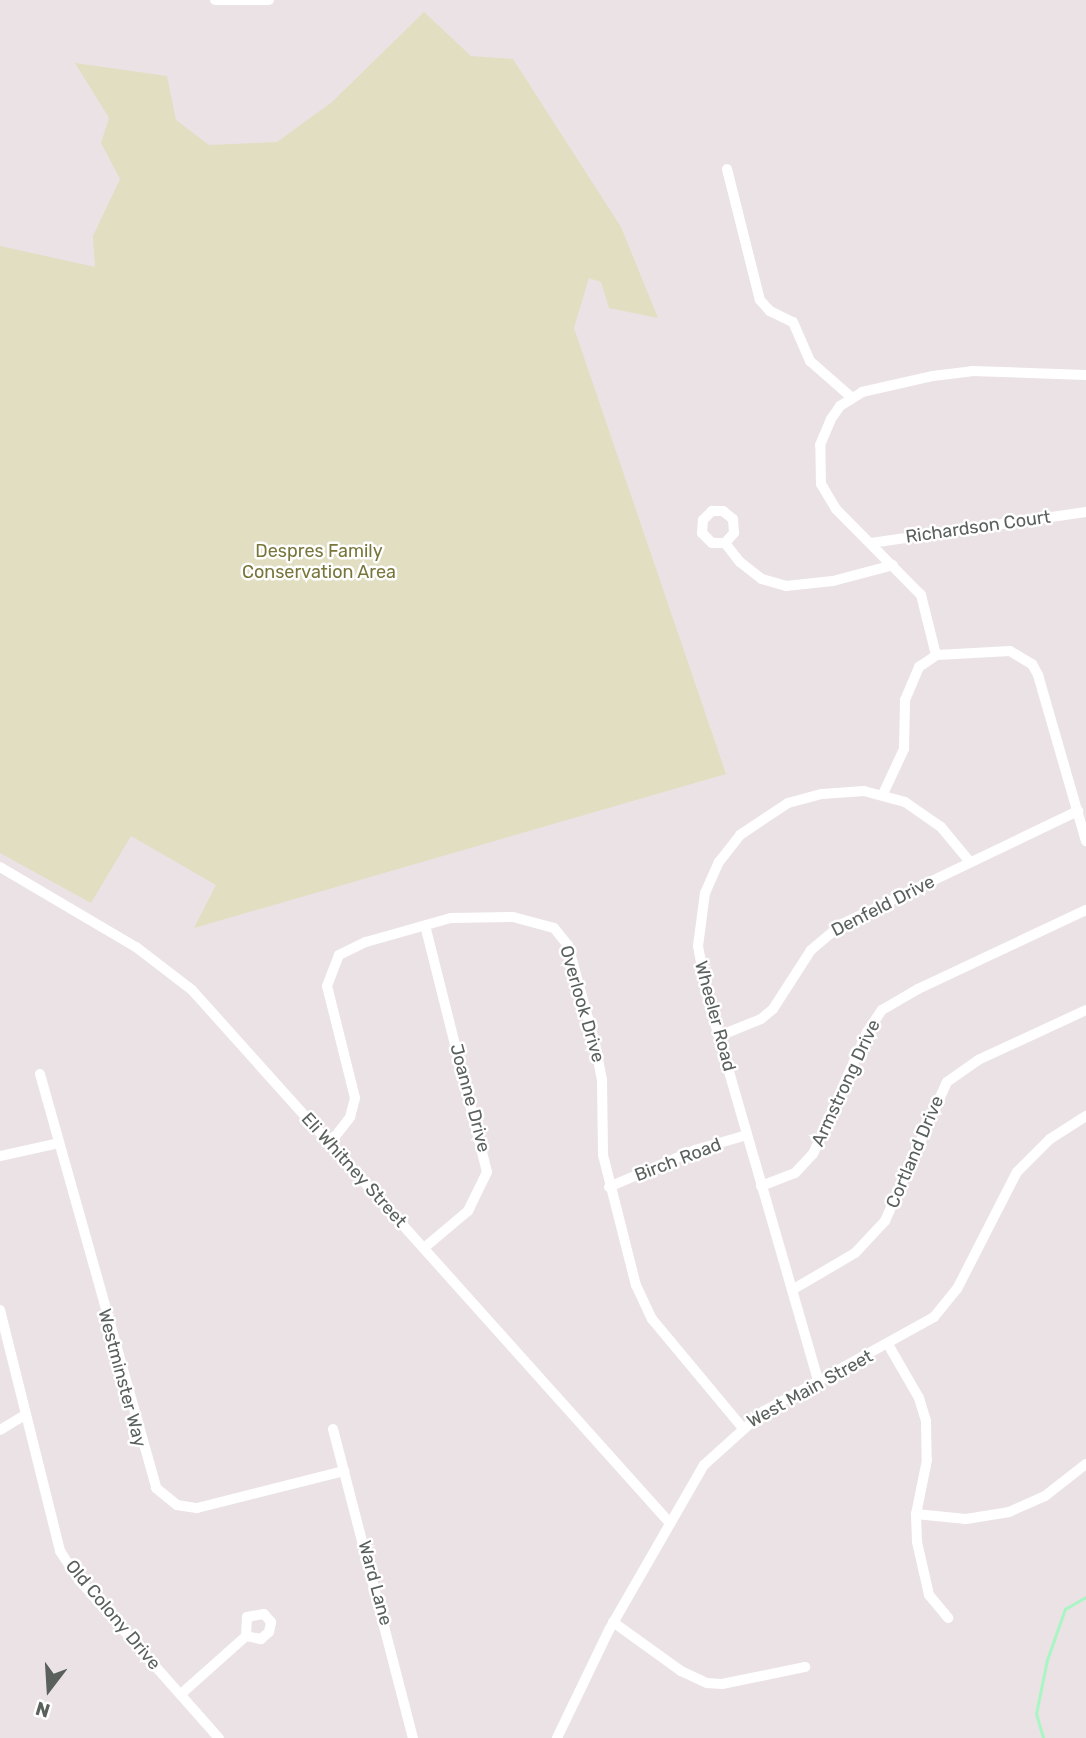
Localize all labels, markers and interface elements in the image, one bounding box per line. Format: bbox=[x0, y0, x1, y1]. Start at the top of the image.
street label: Richardson Court bbox=[904, 506, 1052, 548]
park label: Despres Family Conservation Area bbox=[242, 541, 396, 584]
street label: Denfeld Drive bbox=[828, 871, 938, 941]
street label: Overlook Drive bbox=[555, 943, 609, 1065]
street label: Wheeler Road bbox=[690, 958, 740, 1074]
street label: Armstrong Drive bbox=[807, 1016, 885, 1150]
street label: Joanne Drive bbox=[445, 1041, 495, 1155]
street label: Cortland Drive bbox=[882, 1093, 948, 1211]
street label: Eli Whitney Street bbox=[297, 1108, 411, 1232]
street label: Birch Road bbox=[632, 1134, 724, 1186]
street label: Westminster Way bbox=[93, 1306, 151, 1450]
street label: West Main Street bbox=[743, 1345, 877, 1433]
street label: Ward Lane bbox=[353, 1538, 397, 1628]
street label: Old Colony Drive bbox=[61, 1556, 165, 1674]
north arrow bbox=[14, 1654, 84, 1724]
text: N bbox=[33, 1697, 53, 1723]

